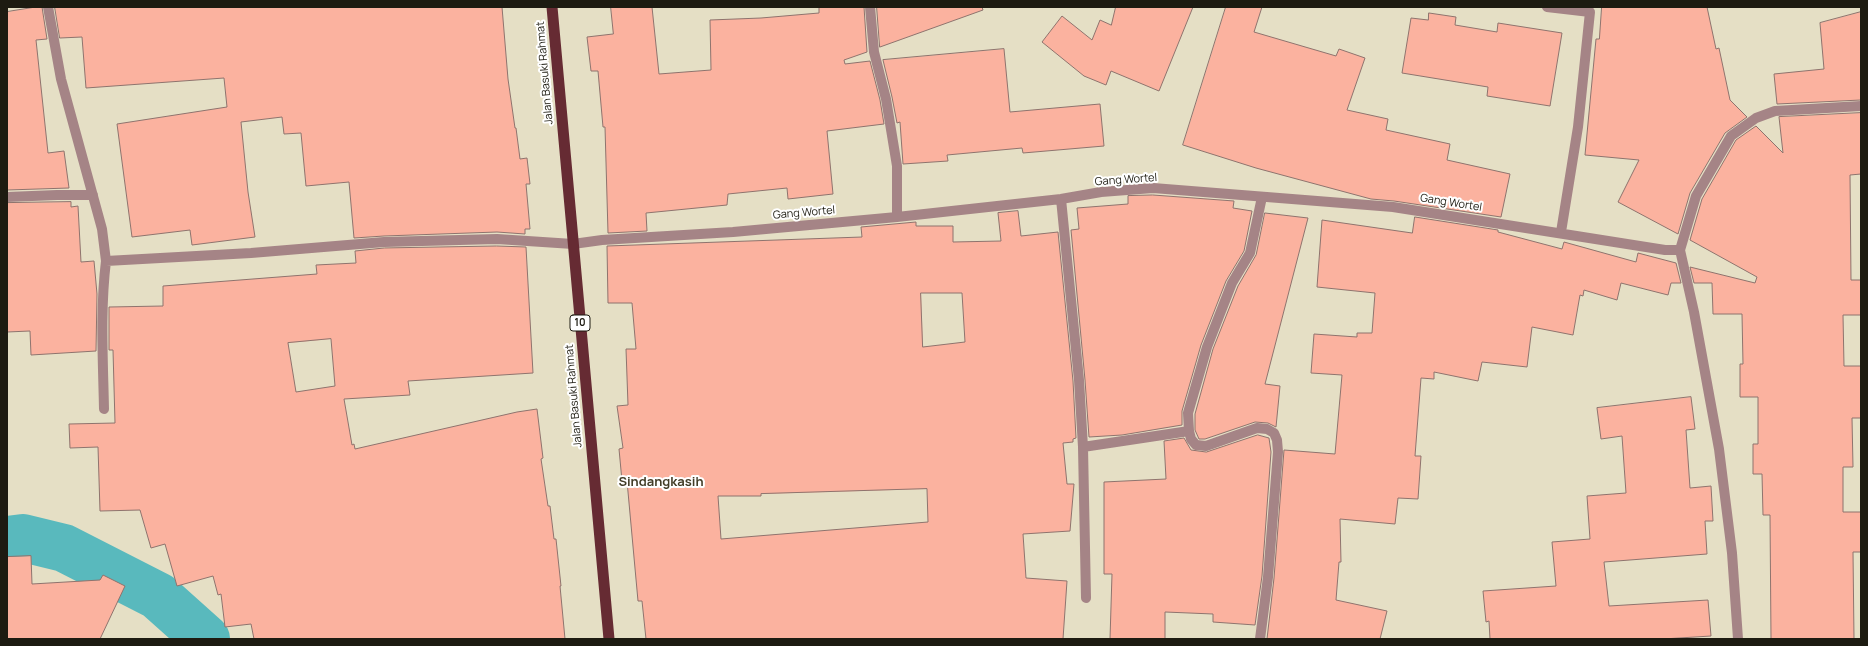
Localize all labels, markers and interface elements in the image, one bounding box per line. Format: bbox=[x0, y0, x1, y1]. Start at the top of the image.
street label: Jalan Basuki Rahmat bbox=[534, 21, 556, 125]
street label: Gang Wortel bbox=[1094, 171, 1158, 189]
street label: Gang Wortel bbox=[1419, 192, 1483, 214]
street label: Gang Wortel bbox=[772, 204, 836, 222]
road number: 10 bbox=[570, 315, 590, 331]
street label: Jalan Basuki Rahmat bbox=[563, 344, 585, 448]
district label: Sindangkasih bbox=[618, 474, 704, 490]

